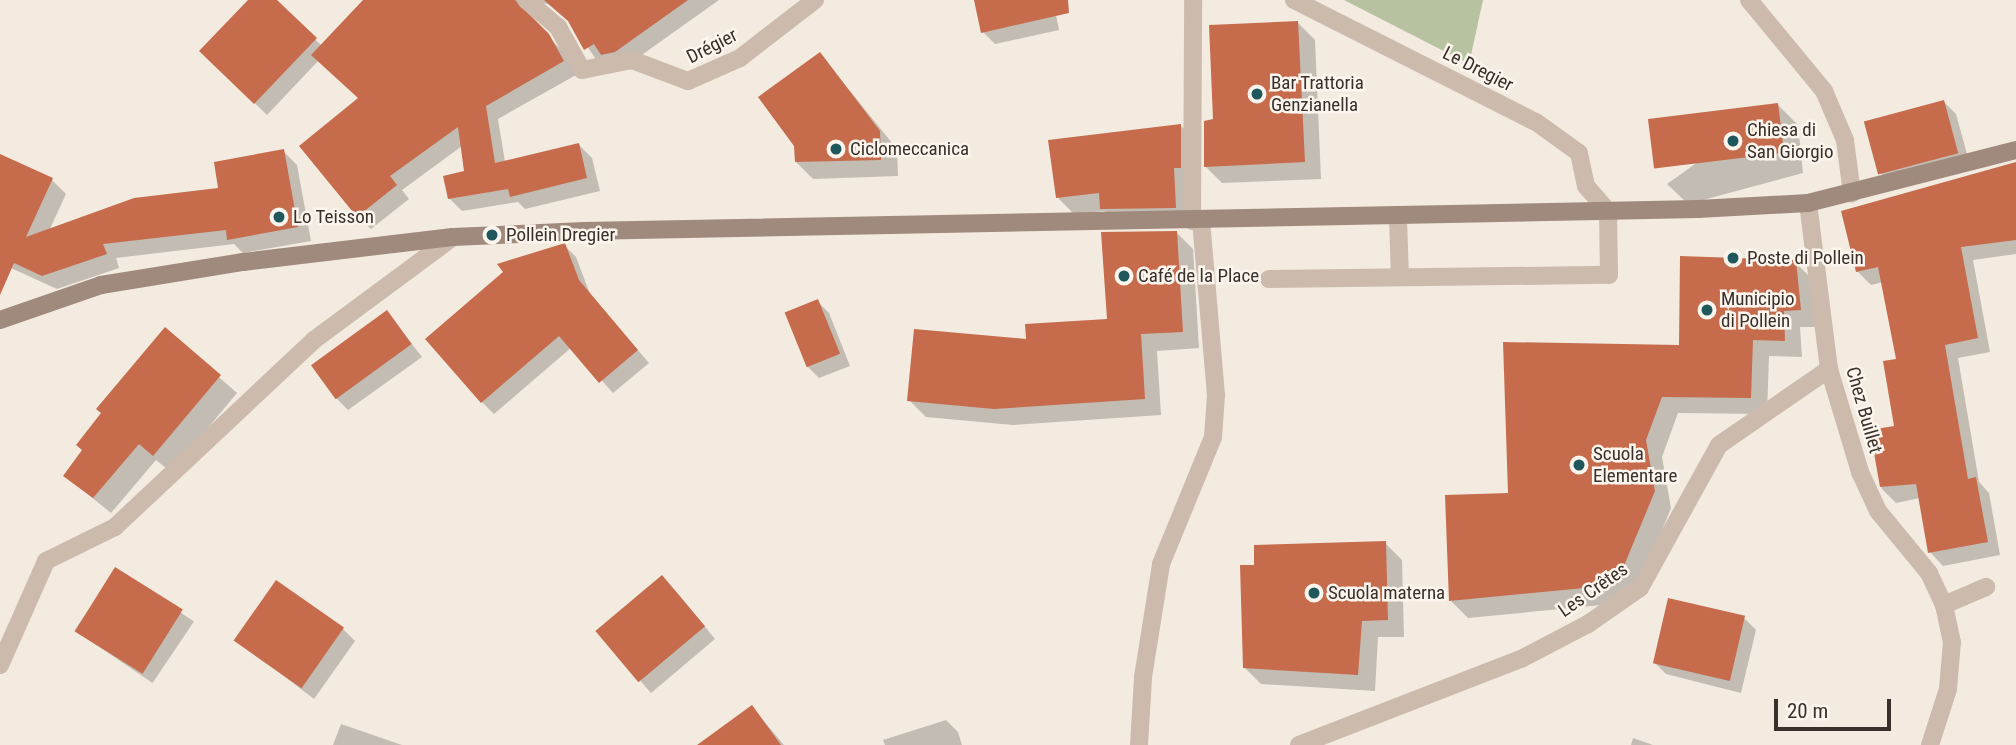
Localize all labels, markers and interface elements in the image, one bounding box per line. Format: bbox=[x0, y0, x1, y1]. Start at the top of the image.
street label: Drégier bbox=[683, 24, 741, 68]
street label: Le Dregier bbox=[1439, 42, 1517, 96]
place label: Bar Trattoria Genzianella bbox=[1271, 72, 1364, 116]
marker: Bar Trattoria Genzianella bbox=[1249, 86, 1265, 102]
place label: Chiesa di San Giorgio bbox=[1747, 119, 1834, 163]
marker: Chiesa di San Giorgio bbox=[1725, 133, 1741, 149]
place label: Ciclomeccanica bbox=[850, 138, 969, 160]
marker: Ciclomeccanica bbox=[828, 141, 844, 157]
place label: Lo Teisson bbox=[293, 206, 374, 228]
marker: Lo Teisson bbox=[271, 209, 287, 225]
place label: Pollein Dregier bbox=[506, 224, 615, 246]
marker: Pollein Dregier bbox=[484, 227, 500, 243]
place label: Poste di Pollein bbox=[1747, 247, 1864, 269]
marker: Poste di Pollein bbox=[1725, 250, 1741, 266]
place label: Café de la Place bbox=[1138, 265, 1259, 287]
marker: Café de la Place bbox=[1116, 268, 1132, 284]
place label: Municipio di Pollein bbox=[1721, 288, 1795, 332]
marker: Municipio di Pollein bbox=[1699, 302, 1715, 318]
street label: Chez Buillet bbox=[1841, 364, 1887, 456]
place label: Scuola Elementare bbox=[1593, 443, 1677, 487]
marker: Scuola Elementare bbox=[1571, 457, 1587, 473]
street label: Les Crêtes bbox=[1554, 558, 1632, 622]
place label: Scuola materna bbox=[1328, 582, 1445, 604]
marker: Scuola materna bbox=[1306, 585, 1322, 601]
scale bar bbox=[1778, 686, 1895, 730]
text: 20 m bbox=[1787, 699, 1828, 723]

